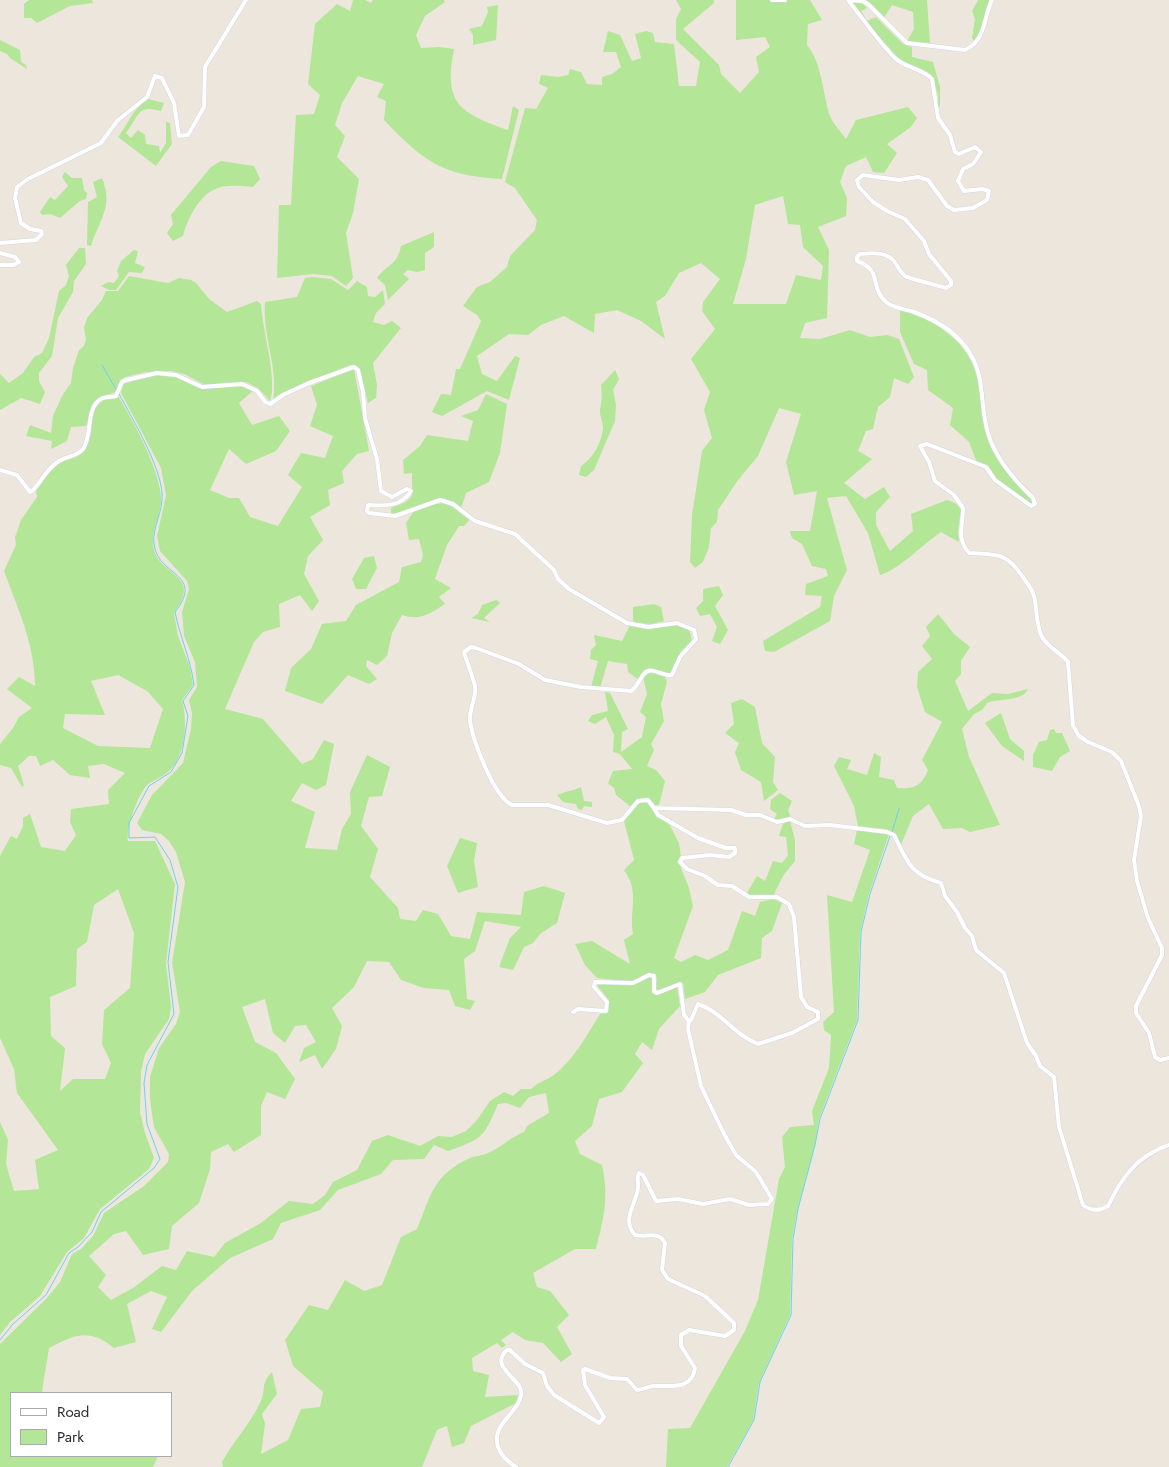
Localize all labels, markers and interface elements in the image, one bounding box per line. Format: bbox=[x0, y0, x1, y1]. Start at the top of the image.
legend bbox=[10, 1392, 172, 1457]
text: Road bbox=[57, 1401, 89, 1423]
text: Park bbox=[57, 1426, 84, 1448]

